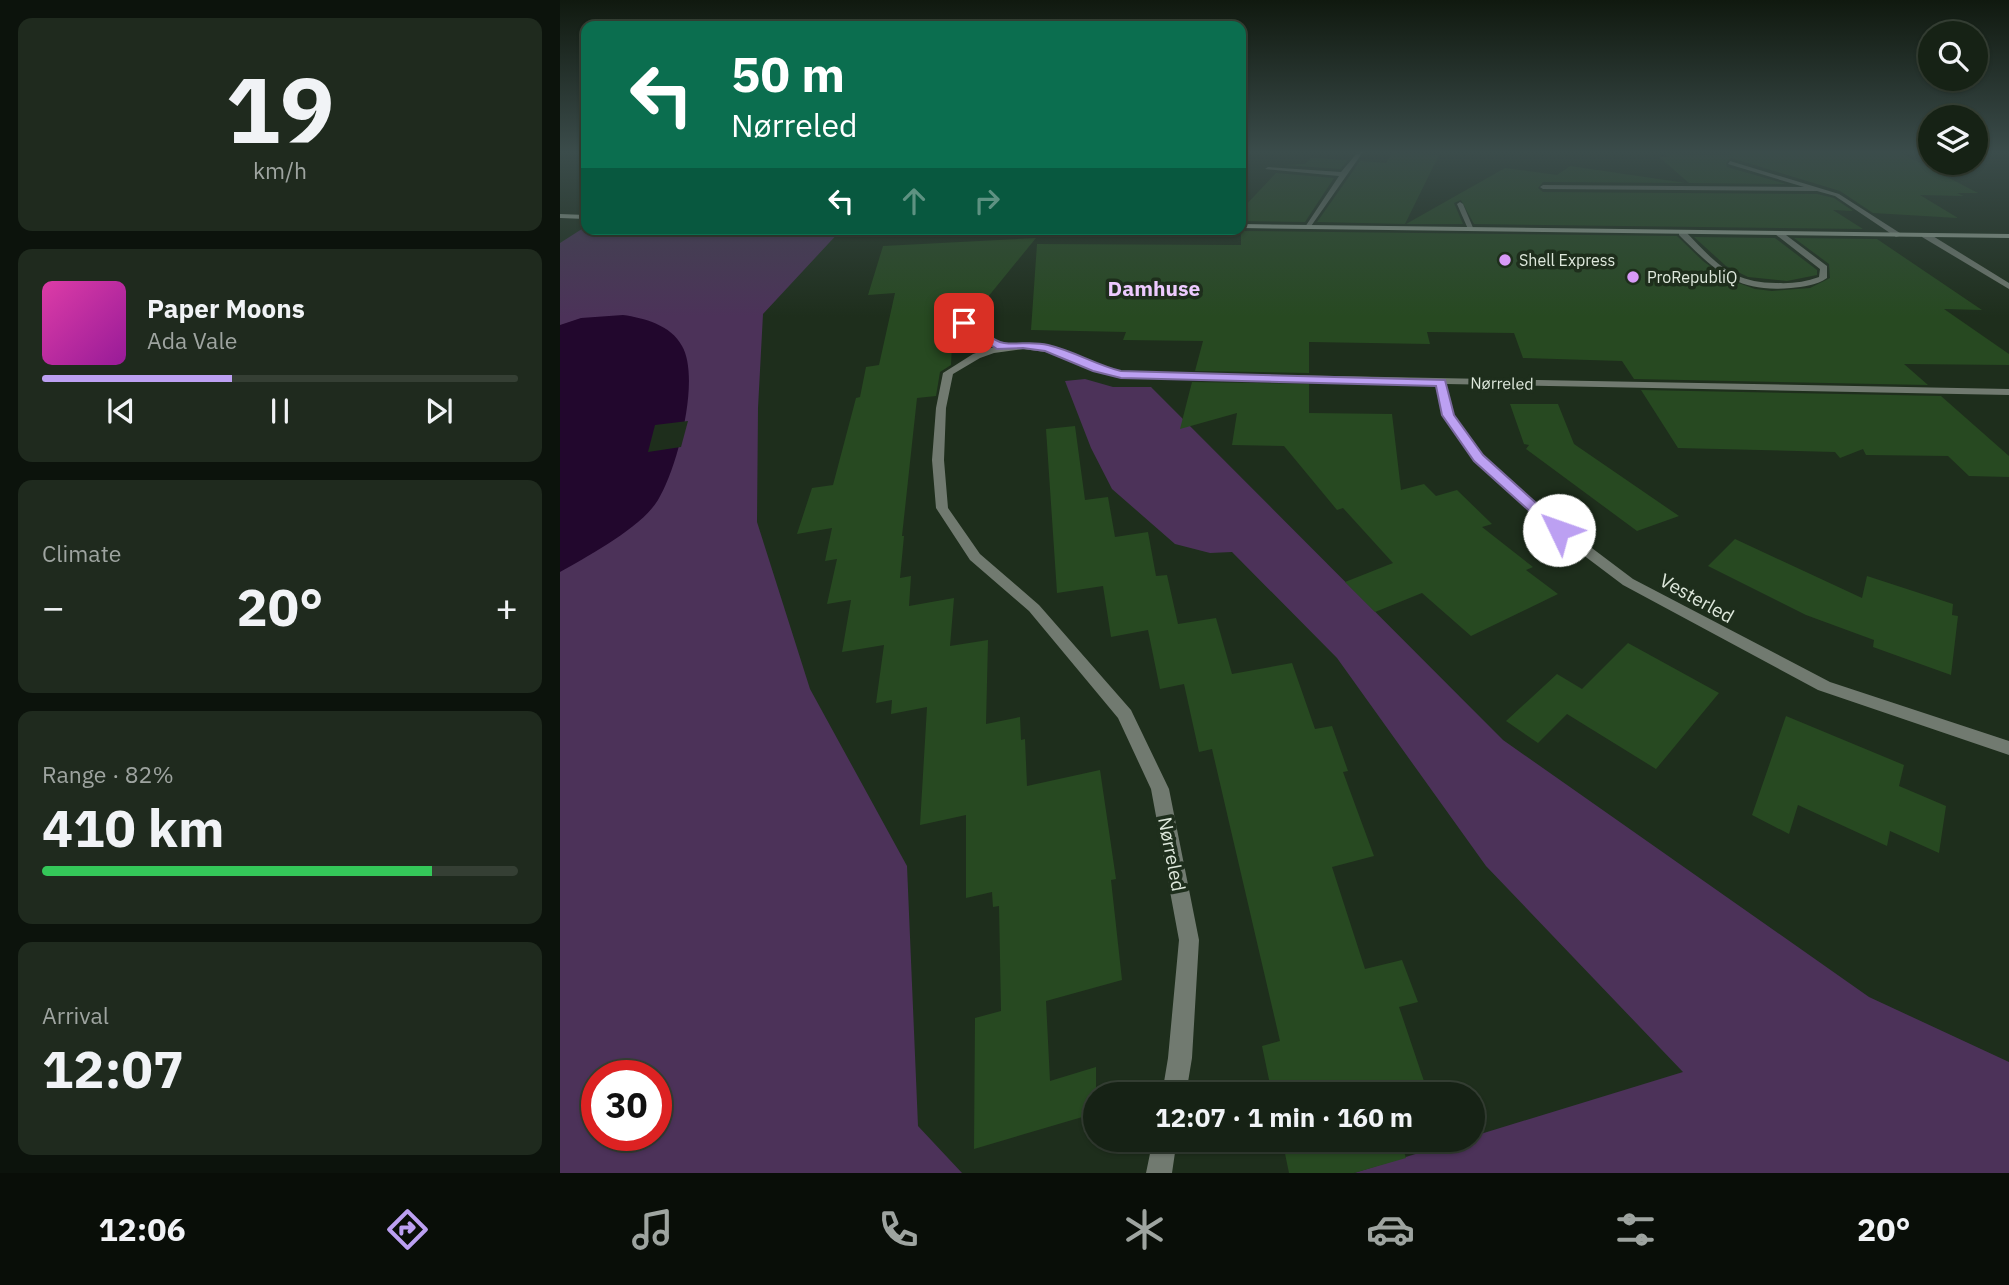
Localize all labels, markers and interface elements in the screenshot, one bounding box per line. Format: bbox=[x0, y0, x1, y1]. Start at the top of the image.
map controls bbox=[1918, 21, 1988, 175]
button: search bbox=[1918, 21, 1988, 91]
text: 50 m bbox=[731, 42, 845, 105]
icon: left bbox=[616, 49, 707, 140]
text: 19 bbox=[225, 50, 335, 168]
text: Nørreled bbox=[731, 104, 858, 146]
button: layers bbox=[1918, 105, 1988, 175]
text: km/h bbox=[253, 155, 307, 185]
icon: left bbox=[822, 182, 860, 220]
icon: ahead bbox=[895, 182, 933, 220]
icon: right bbox=[968, 182, 1006, 220]
place label: Shell Express bbox=[1519, 250, 1615, 270]
marker: Shell Express bbox=[1497, 252, 1513, 268]
place label: ProRepubliQ bbox=[1647, 267, 1737, 287]
marker: ProRepubliQ bbox=[1625, 269, 1641, 285]
district label: Damhuse bbox=[1108, 274, 1201, 302]
text: Paper Moons bbox=[147, 291, 305, 325]
pin bbox=[934, 293, 994, 353]
icon: arrive bbox=[945, 304, 983, 342]
text: Ada Vale bbox=[147, 325, 237, 355]
street label: Nørreled bbox=[1470, 372, 1534, 394]
icon: previous bbox=[102, 392, 140, 430]
icon: pause bbox=[261, 392, 299, 430]
icon: next bbox=[420, 392, 458, 430]
position arrow bbox=[1522, 493, 1596, 567]
text: Climate bbox=[42, 538, 121, 568]
street label: Vesterled bbox=[1656, 568, 1738, 628]
text: 20° bbox=[237, 573, 323, 640]
text: − bbox=[42, 582, 65, 631]
text: + bbox=[495, 582, 518, 631]
text: Range · 82% bbox=[42, 759, 174, 789]
text: 410 km bbox=[42, 794, 224, 861]
street label: Nørreled bbox=[1153, 815, 1191, 893]
text: Arrival bbox=[42, 1000, 109, 1030]
text: 12:07 bbox=[42, 1035, 184, 1102]
speed limit sign: 30 bbox=[581, 1060, 672, 1151]
text: 12:07 · 1 min · 160 m bbox=[1155, 1100, 1413, 1134]
icon: directions bbox=[383, 1205, 432, 1254]
icon: music bbox=[628, 1205, 677, 1254]
icon: phone bbox=[874, 1205, 923, 1254]
icon: climate bbox=[1120, 1205, 1169, 1254]
icon: car bbox=[1366, 1205, 1415, 1254]
icon: filters bbox=[1611, 1205, 1660, 1254]
text: 12:06 bbox=[98, 1208, 186, 1250]
text: 20° bbox=[1857, 1208, 1911, 1250]

